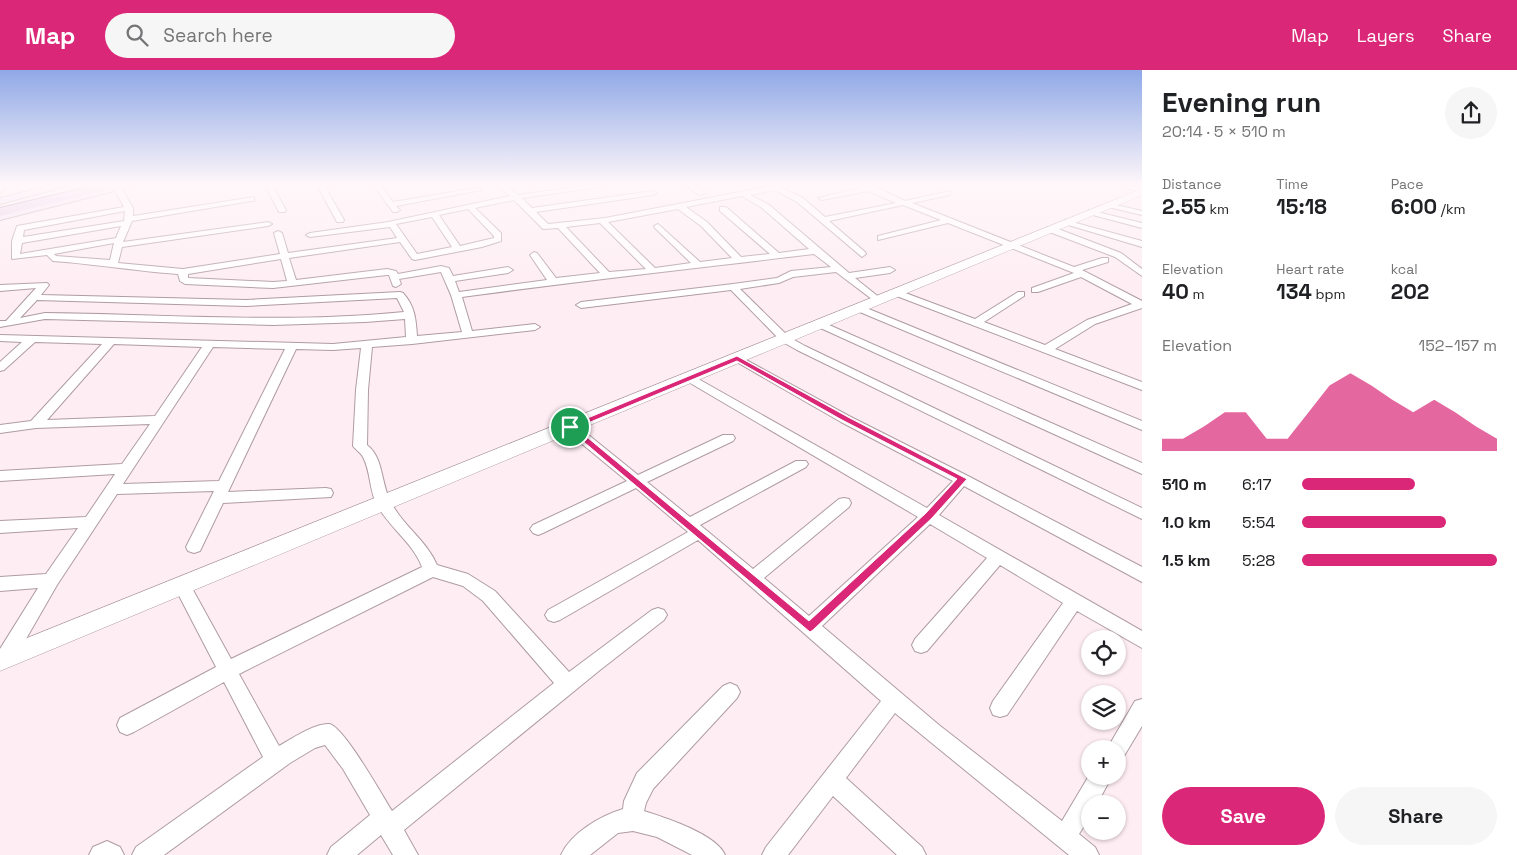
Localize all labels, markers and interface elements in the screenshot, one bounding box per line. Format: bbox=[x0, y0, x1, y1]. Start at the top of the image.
search box bbox=[105, 13, 455, 58]
text: Map bbox=[25, 20, 75, 51]
icon: search bbox=[123, 21, 151, 49]
text: Search here bbox=[163, 23, 273, 48]
text: Map bbox=[1291, 24, 1329, 47]
text: Layers bbox=[1357, 24, 1414, 47]
text: Share bbox=[1442, 24, 1492, 47]
text: Evening run bbox=[1162, 84, 1321, 120]
button: share bbox=[1445, 87, 1497, 139]
text: 20:14 · 5 × 510 m bbox=[1162, 121, 1286, 142]
text: Distance bbox=[1162, 175, 1222, 193]
text: Time bbox=[1276, 175, 1308, 193]
text: Pace bbox=[1391, 175, 1423, 193]
text: 2.55 bbox=[1162, 193, 1206, 220]
text: 15:18 bbox=[1276, 193, 1327, 220]
text: 6:00 bbox=[1391, 193, 1437, 220]
text: km bbox=[1206, 200, 1229, 218]
text: /km bbox=[1437, 200, 1465, 218]
text: Elevation bbox=[1162, 260, 1223, 278]
text: Heart rate bbox=[1276, 260, 1344, 278]
text: kcal bbox=[1391, 260, 1418, 278]
text: 40 bbox=[1162, 278, 1189, 305]
text: 134 bbox=[1276, 278, 1312, 305]
text: 202 bbox=[1391, 278, 1429, 305]
text: m bbox=[1189, 285, 1205, 303]
text: bpm bbox=[1312, 285, 1346, 303]
text: Elevation bbox=[1162, 335, 1232, 356]
text: 152–157 m bbox=[1419, 335, 1497, 356]
pin bbox=[549, 406, 591, 448]
icon: arrive bbox=[556, 413, 584, 441]
text: 510 m bbox=[1162, 474, 1207, 495]
text: 6:17 bbox=[1242, 474, 1272, 495]
text: 1.0 km bbox=[1162, 512, 1211, 533]
text: 5:54 bbox=[1242, 512, 1275, 533]
text: 1.5 km bbox=[1162, 550, 1210, 571]
text: 5:28 bbox=[1242, 550, 1275, 571]
map controls bbox=[1081, 630, 1126, 840]
button: locate bbox=[1081, 630, 1126, 675]
button: layers bbox=[1081, 685, 1126, 730]
button: + bbox=[1081, 740, 1126, 785]
button: Save bbox=[1162, 787, 1325, 845]
button: Share bbox=[1335, 787, 1497, 845]
button: − bbox=[1081, 795, 1126, 840]

